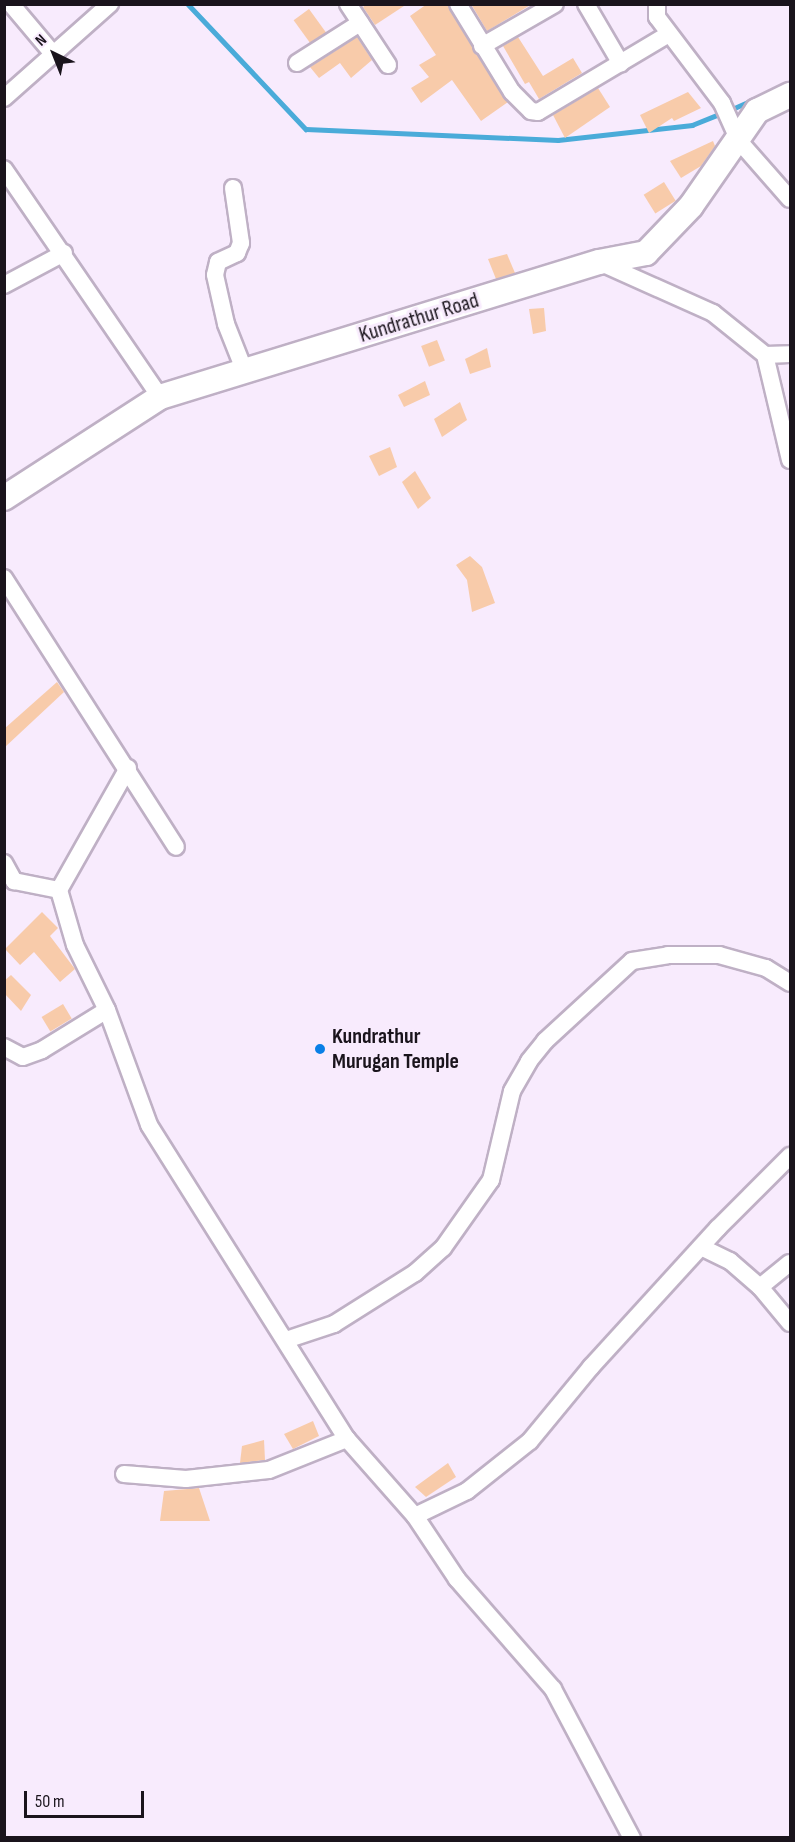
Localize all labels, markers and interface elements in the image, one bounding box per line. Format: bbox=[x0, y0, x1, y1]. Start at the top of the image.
north arrow bbox=[24, 24, 84, 84]
text: N bbox=[32, 31, 51, 50]
street label: Kundrathur Road bbox=[356, 287, 482, 349]
place label: Kundrathur Murugan Temple bbox=[332, 1023, 459, 1074]
marker: Kundrathur Murugan Temple bbox=[313, 1042, 327, 1056]
scale bar bbox=[27, 1779, 147, 1817]
text: 50 m bbox=[35, 1791, 65, 1812]

